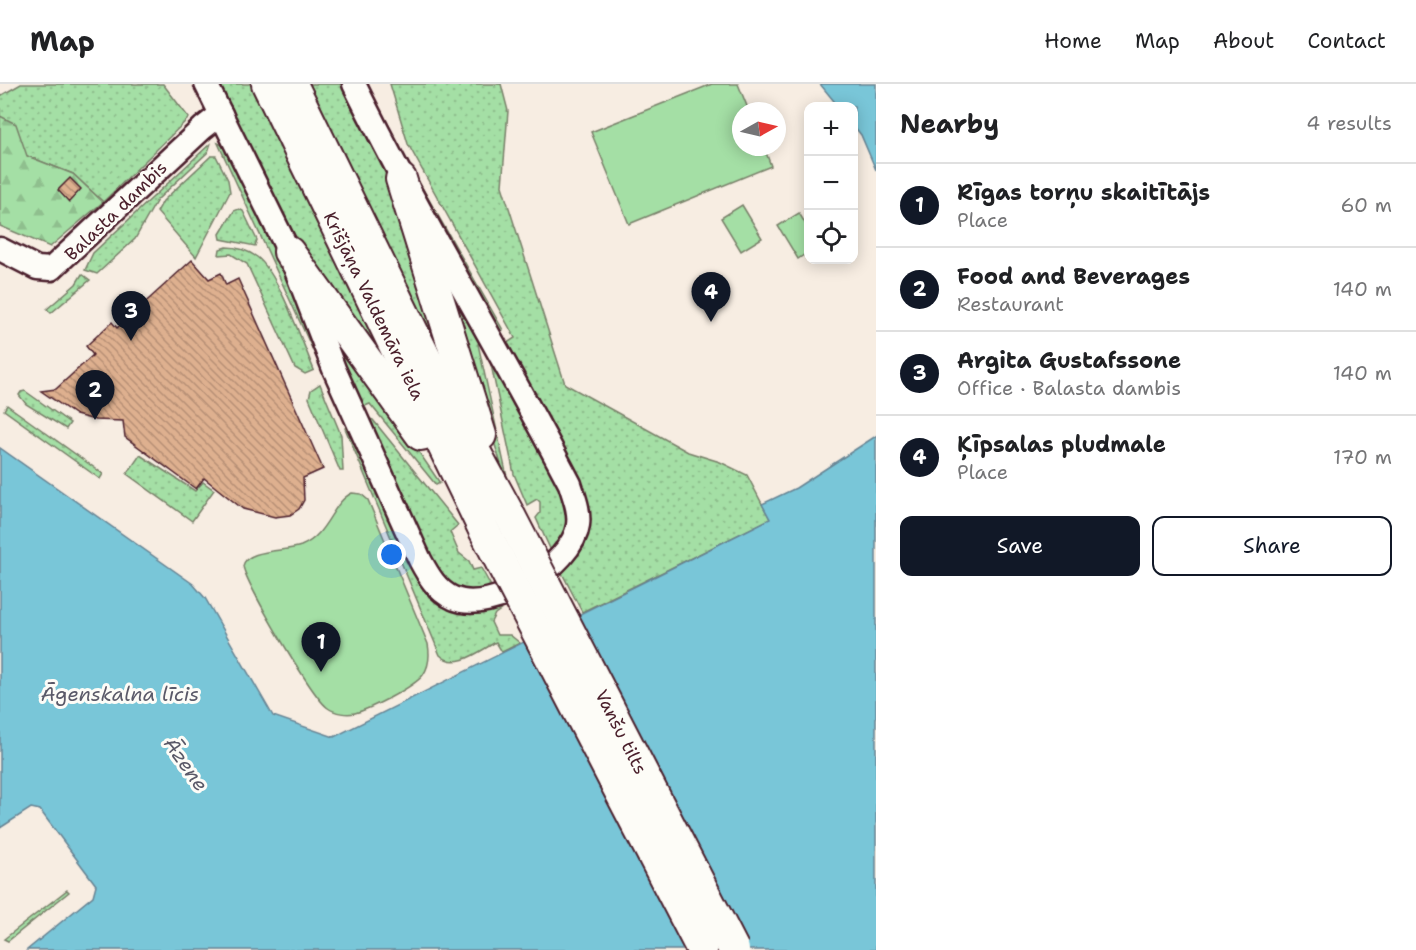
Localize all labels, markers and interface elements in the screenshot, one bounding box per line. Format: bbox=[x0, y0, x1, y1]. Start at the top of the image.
text: Map bbox=[30, 22, 95, 60]
text: Home bbox=[1044, 27, 1102, 55]
text: Map bbox=[1135, 27, 1180, 55]
text: About bbox=[1213, 27, 1274, 55]
text: Contact bbox=[1307, 27, 1386, 55]
north arrow bbox=[732, 102, 786, 156]
map controls bbox=[804, 102, 858, 264]
button: + bbox=[804, 102, 858, 156]
text: Nearby bbox=[900, 106, 999, 141]
text: 4 results bbox=[1306, 110, 1392, 136]
street label: Balasta dambis bbox=[60, 156, 172, 266]
button: − bbox=[804, 156, 858, 210]
text: Rīgas torņu skaitītājs bbox=[957, 178, 1210, 207]
text: 1 bbox=[915, 192, 924, 218]
text: 60 m bbox=[1340, 192, 1392, 218]
text: Place bbox=[957, 207, 1008, 233]
street label: Krišjāņa Valdemāra iela bbox=[318, 208, 430, 404]
button: locate bbox=[804, 210, 858, 264]
text: Food and Beverages bbox=[957, 262, 1190, 291]
pin: 4 bbox=[692, 272, 730, 322]
text: 2 bbox=[913, 276, 927, 302]
text: 140 m bbox=[1333, 276, 1392, 302]
text: Restaurant bbox=[957, 291, 1064, 317]
pin: 3 bbox=[112, 292, 150, 341]
text: Argita Gustafssone bbox=[957, 346, 1181, 375]
text: 3 bbox=[913, 360, 927, 386]
text: 140 m bbox=[1333, 360, 1392, 386]
pin: 2 bbox=[76, 370, 115, 420]
text: Office · Balasta dambis bbox=[957, 375, 1181, 401]
text: Ķīpsalas pludmale bbox=[957, 430, 1166, 459]
text: 4 bbox=[913, 444, 927, 470]
text: 170 m bbox=[1333, 444, 1392, 470]
text: Place bbox=[957, 459, 1008, 485]
button: Save bbox=[900, 516, 1140, 576]
button: Share bbox=[1152, 516, 1392, 576]
your location bbox=[377, 540, 406, 569]
pin: 1 bbox=[302, 622, 340, 672]
water label: Āgenskalna līcis bbox=[41, 681, 199, 707]
street label: Vanšu tilts bbox=[589, 685, 653, 779]
water label: Āzene bbox=[158, 732, 214, 796]

